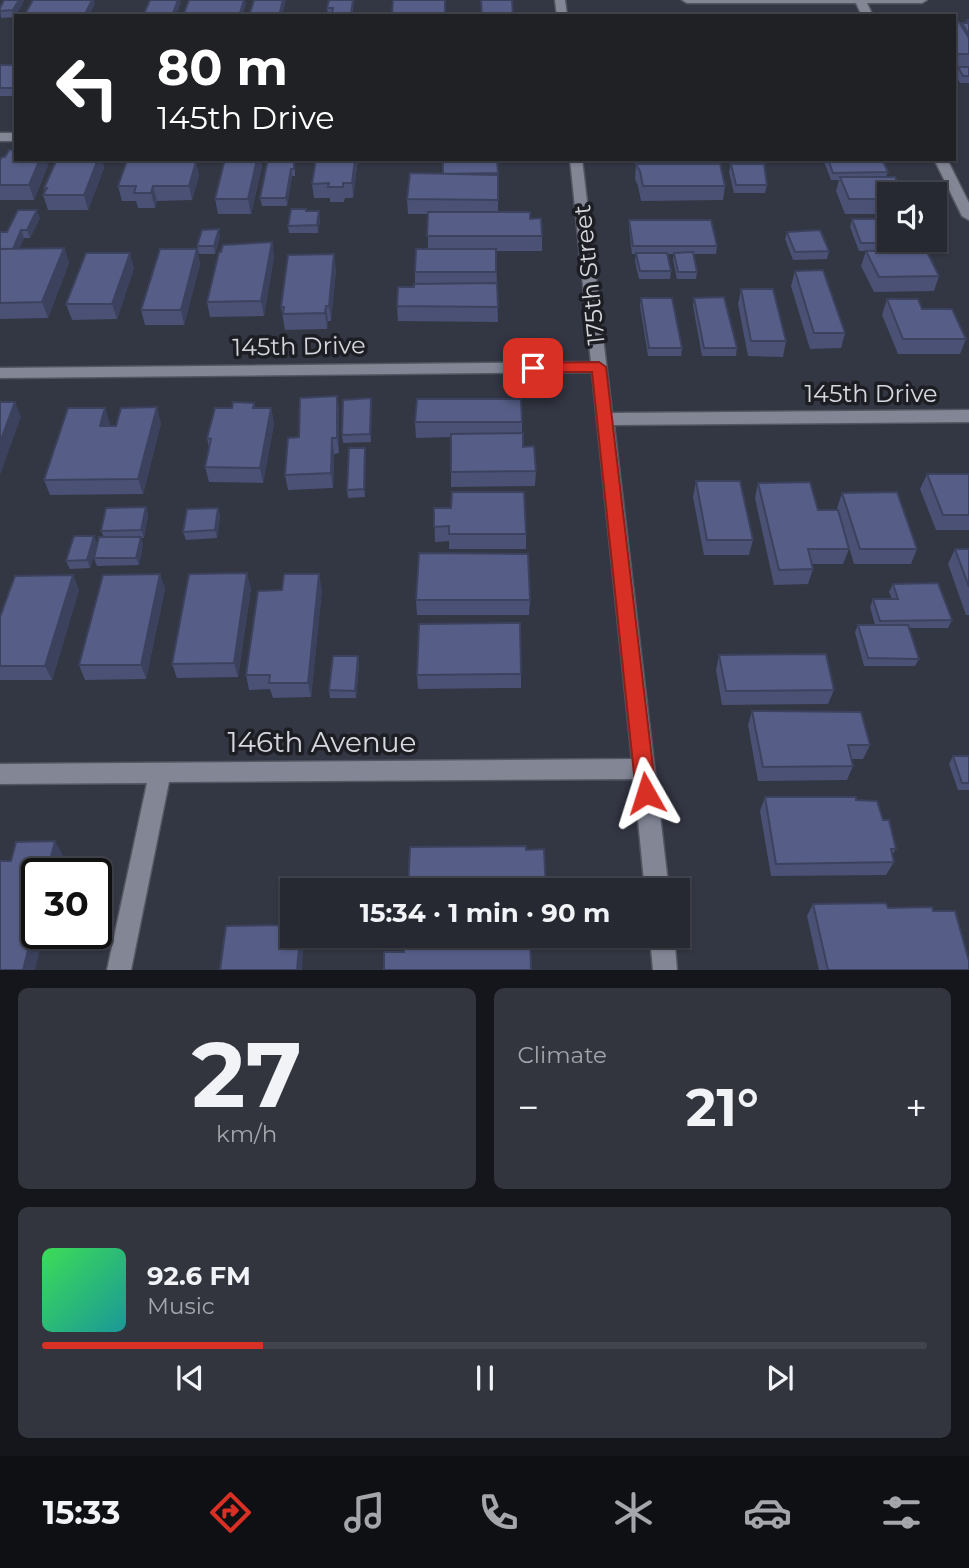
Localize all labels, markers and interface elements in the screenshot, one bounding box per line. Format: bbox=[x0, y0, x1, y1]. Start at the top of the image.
text: 80 m bbox=[157, 38, 288, 97]
icon: left bbox=[42, 42, 133, 133]
text: 145th Drive bbox=[157, 98, 335, 137]
map controls bbox=[877, 182, 947, 252]
button: sound bbox=[877, 182, 947, 252]
street label: 175th Street bbox=[567, 203, 611, 347]
street label: 145th Drive bbox=[232, 330, 366, 362]
pin bbox=[503, 338, 563, 398]
icon: arrive bbox=[514, 349, 552, 387]
street label: 145th Drive bbox=[804, 379, 938, 408]
street label: 146th Avenue bbox=[228, 725, 416, 759]
position arrow bbox=[609, 756, 683, 830]
speed limit sign: 30 bbox=[21, 858, 112, 949]
text: 15:34 · 1 min · 90 m bbox=[360, 897, 610, 929]
text: 27 bbox=[192, 1019, 302, 1130]
text: Climate bbox=[518, 1041, 607, 1069]
text: 21° bbox=[686, 1076, 759, 1139]
text: − bbox=[518, 1084, 539, 1131]
text: + bbox=[905, 1084, 927, 1131]
text: km/h bbox=[216, 1120, 277, 1148]
text: 92.6 FM bbox=[147, 1260, 251, 1292]
text: Music bbox=[147, 1292, 215, 1320]
icon: previous bbox=[171, 1359, 209, 1397]
icon: pause bbox=[466, 1359, 504, 1397]
icon: next bbox=[761, 1359, 799, 1397]
icon: directions bbox=[206, 1488, 255, 1537]
icon: music bbox=[340, 1488, 389, 1537]
icon: phone bbox=[474, 1488, 523, 1537]
icon: climate bbox=[609, 1488, 658, 1537]
icon: car bbox=[743, 1488, 792, 1537]
icon: filters bbox=[877, 1488, 926, 1537]
text: 15:33 bbox=[43, 1493, 120, 1532]

